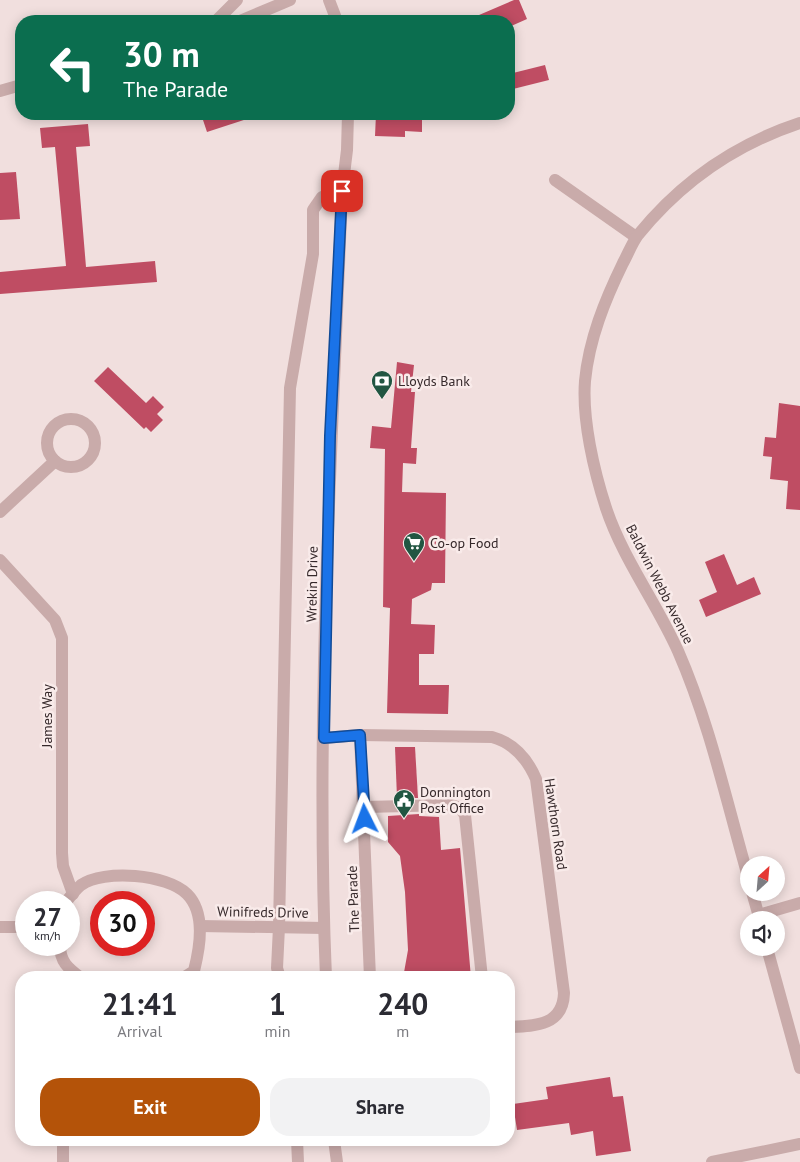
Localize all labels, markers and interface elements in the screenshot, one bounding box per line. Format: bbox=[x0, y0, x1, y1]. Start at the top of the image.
text: 30 m bbox=[123, 31, 200, 77]
icon: left bbox=[40, 35, 105, 100]
text: The Parade bbox=[123, 75, 228, 103]
pin bbox=[321, 170, 363, 212]
icon: arrive bbox=[328, 177, 356, 205]
bank icon: Lloyds Bank bbox=[370, 369, 394, 400]
place label: Lloyds Bank bbox=[398, 372, 470, 390]
street label: Baldwin Webb Avenue bbox=[622, 521, 698, 647]
supermarket icon: Co-op Food bbox=[402, 531, 426, 562]
place label: Co-op Food bbox=[430, 534, 499, 552]
street label: Wrekin Drive bbox=[302, 546, 322, 622]
street label: James Way bbox=[38, 684, 56, 749]
street label: Hawthorn Road bbox=[541, 777, 571, 871]
place label: Donnington Post Office bbox=[420, 783, 491, 817]
public building icon: Donnington Post Office bbox=[392, 788, 416, 819]
position arrow bbox=[338, 792, 390, 844]
north arrow bbox=[740, 856, 785, 901]
map controls bbox=[740, 856, 785, 956]
street label: The Parade bbox=[343, 865, 363, 933]
speed limit sign: 30 bbox=[90, 891, 155, 956]
text: 27 bbox=[33, 901, 62, 933]
street label: Winifreds Drive bbox=[217, 902, 309, 922]
button: sound bbox=[740, 911, 785, 956]
text: km/h bbox=[34, 928, 61, 943]
text: 21:41 bbox=[102, 984, 178, 1023]
text: 1 bbox=[269, 984, 286, 1023]
text: 240 bbox=[377, 984, 428, 1023]
text: Arrival bbox=[117, 1021, 162, 1041]
text: min bbox=[265, 1021, 291, 1041]
text: m bbox=[396, 1021, 409, 1041]
button: Exit bbox=[40, 1078, 260, 1136]
button: Share bbox=[270, 1078, 490, 1136]

